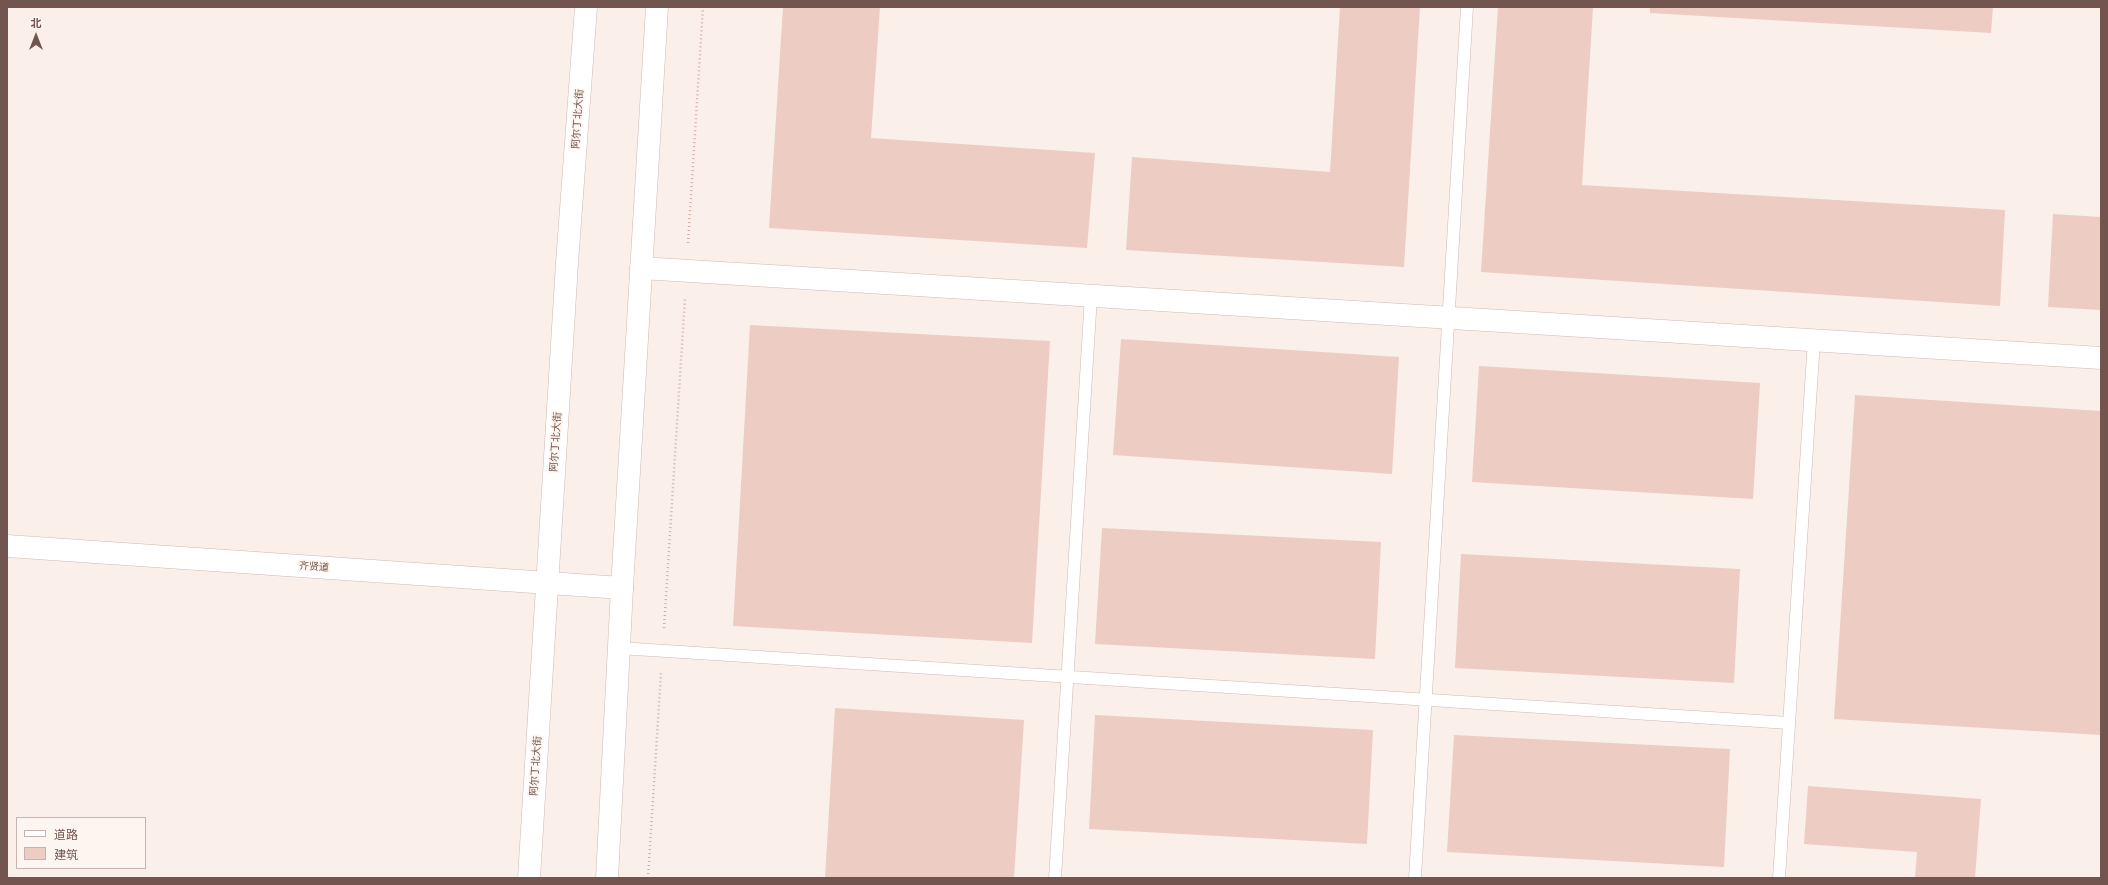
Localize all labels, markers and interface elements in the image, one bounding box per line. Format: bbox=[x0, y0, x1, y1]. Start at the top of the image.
north arrow bbox=[16, 16, 56, 56]
text: 北 bbox=[31, 17, 42, 30]
street label: 阿尔丁北大街 bbox=[570, 89, 586, 149]
street label: 阿尔丁北大街 bbox=[548, 412, 564, 472]
street label: 齐贤道 bbox=[299, 560, 329, 574]
street label: 阿尔丁北大街 bbox=[528, 736, 544, 796]
legend bbox=[16, 817, 146, 869]
text: 道路 bbox=[54, 828, 78, 842]
text: 建筑 bbox=[54, 848, 78, 862]

